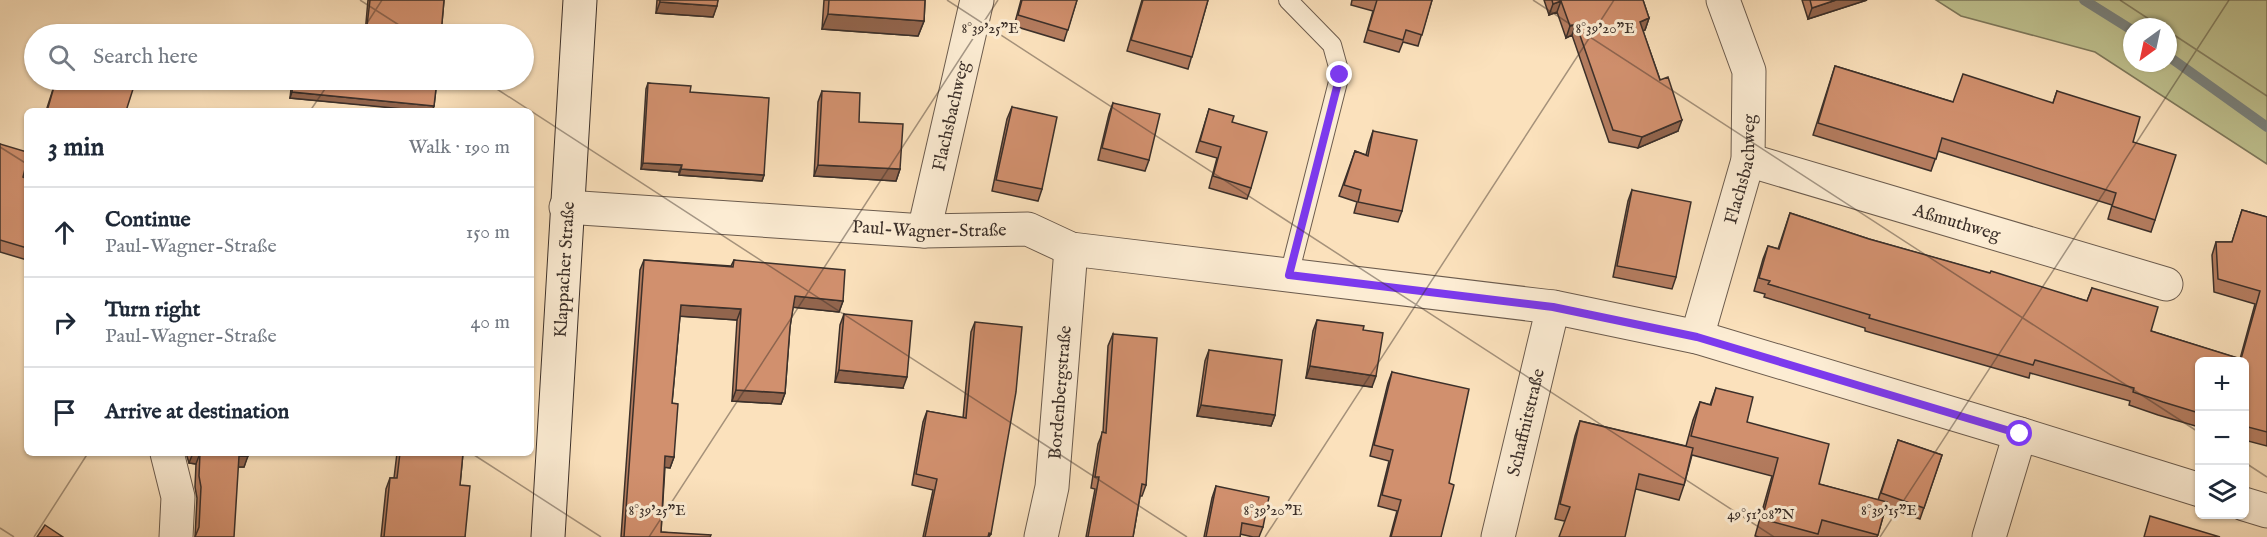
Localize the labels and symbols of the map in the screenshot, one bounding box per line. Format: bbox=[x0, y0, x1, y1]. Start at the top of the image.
north arrow bbox=[2123, 18, 2177, 72]
text: 8°39'25"E bbox=[961, 19, 1019, 38]
text: 8°39'20"E bbox=[1575, 19, 1635, 38]
street label: Flachsbachweg bbox=[928, 59, 976, 174]
route end bbox=[1326, 61, 1352, 87]
street label: Flachsbachweg bbox=[1720, 114, 1762, 227]
street label: Aßmuthweg bbox=[1909, 199, 2003, 247]
street label: Klappacher Straße bbox=[550, 201, 581, 338]
street label: Paul-Wagner-Straße bbox=[851, 216, 1007, 244]
street label: Bordenbergstraße bbox=[1044, 325, 1078, 460]
street label: Schaffnitstraße bbox=[1503, 366, 1551, 479]
route start bbox=[2006, 420, 2032, 446]
text: 8°39'25"E bbox=[628, 501, 686, 520]
text: 8°39'20"E bbox=[1243, 501, 1303, 520]
text: 8°39'15"E bbox=[1861, 501, 1917, 520]
text: 49°51'08"N bbox=[1727, 505, 1795, 524]

